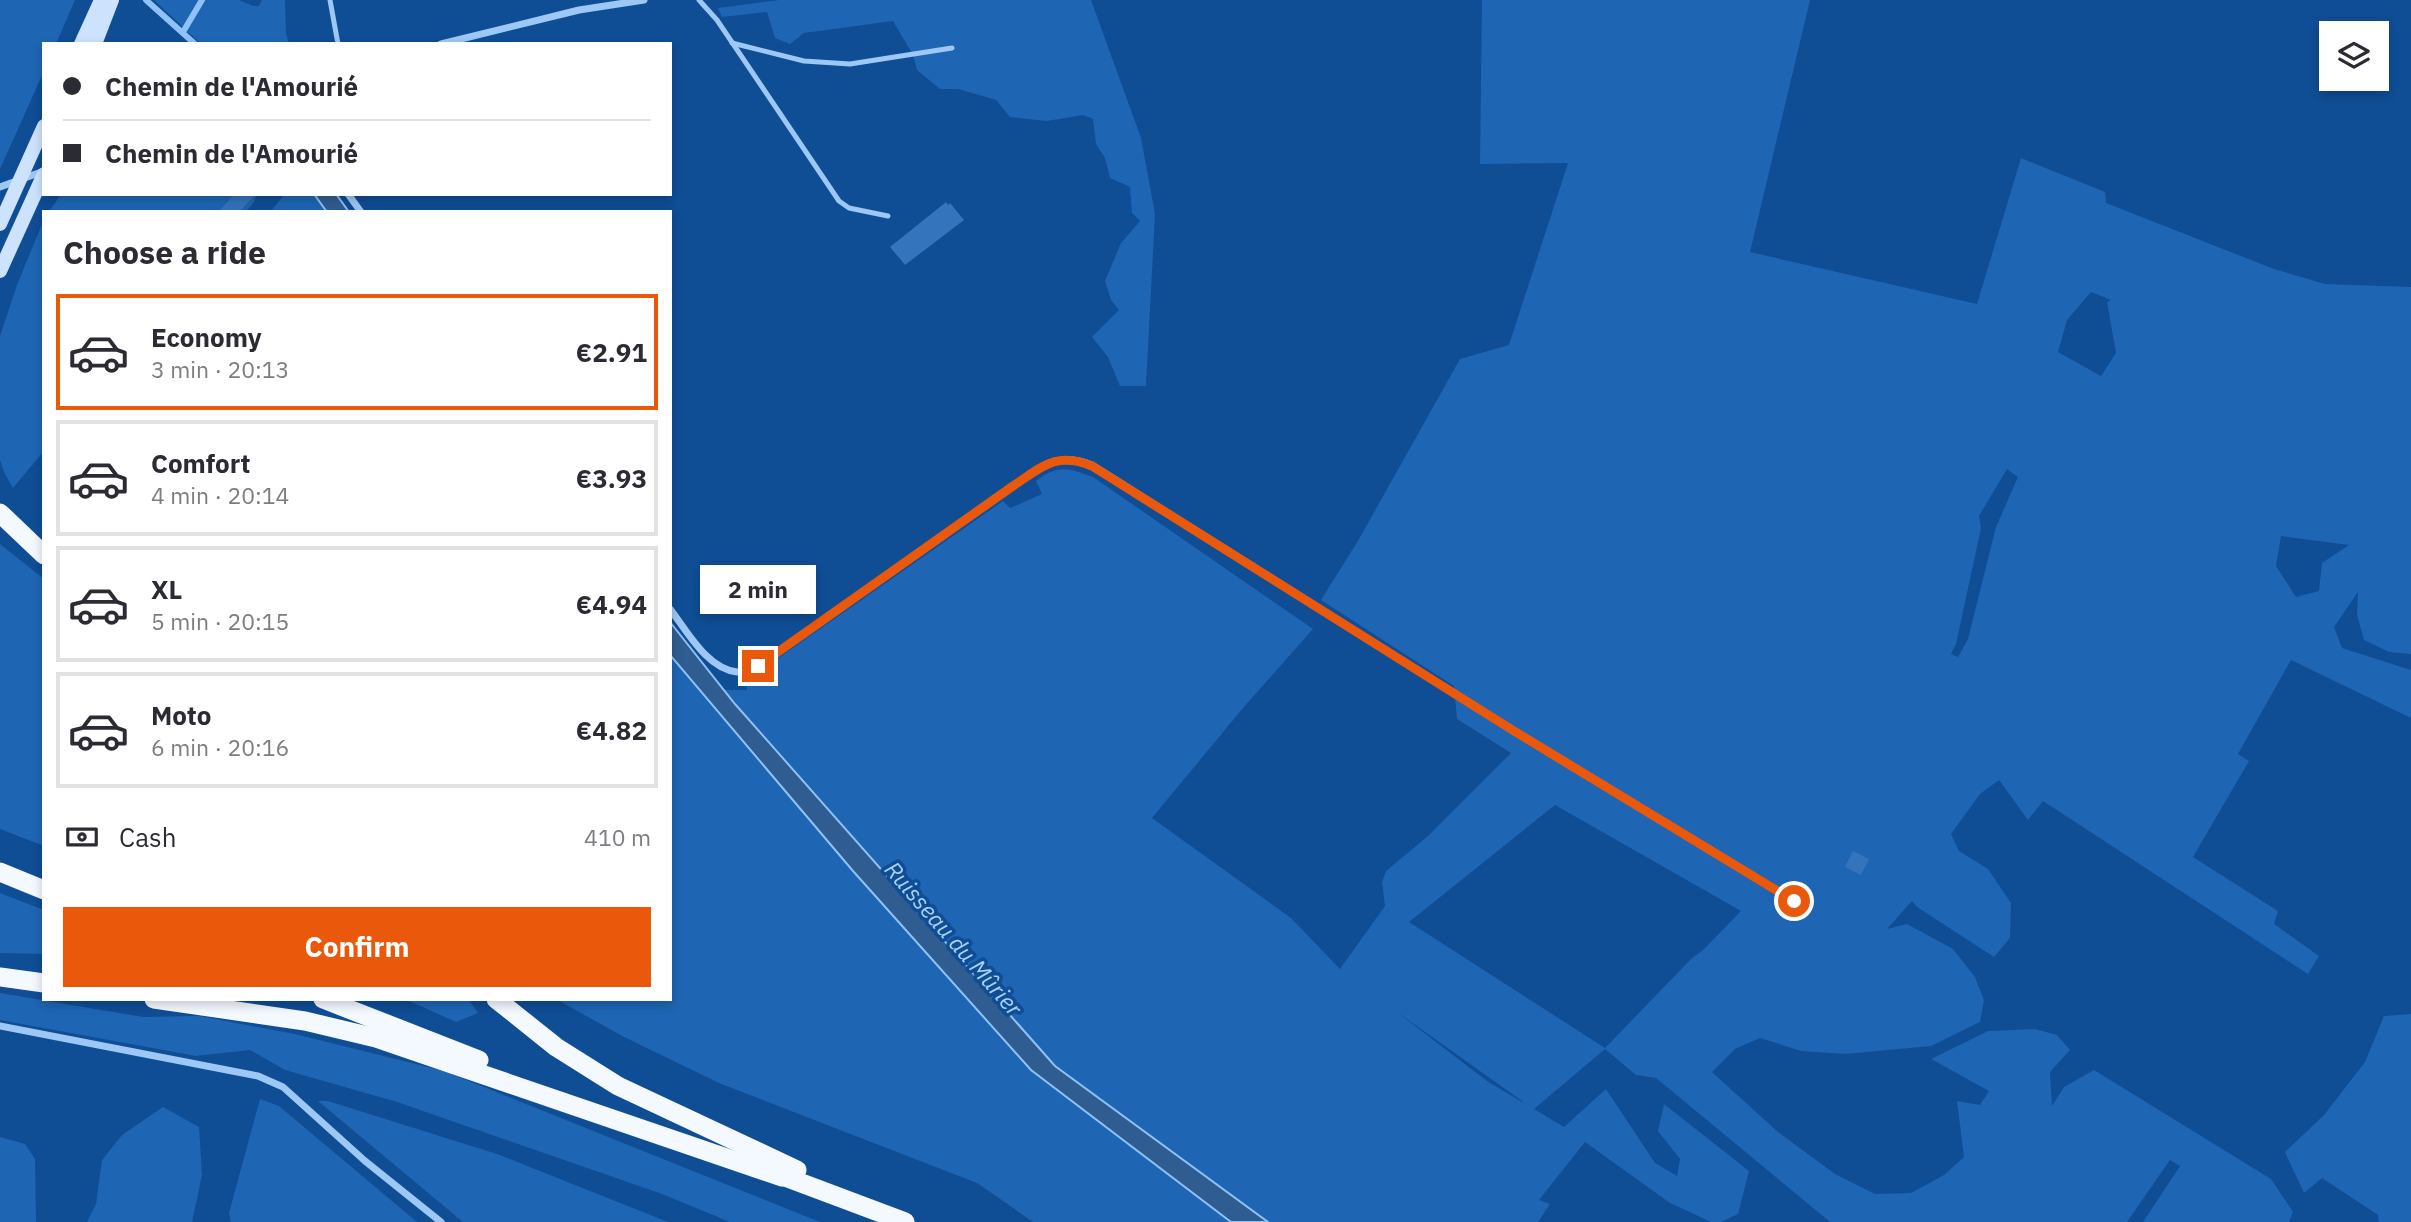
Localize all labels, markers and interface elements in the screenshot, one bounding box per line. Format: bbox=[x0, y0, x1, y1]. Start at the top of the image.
map controls bbox=[2319, 21, 2389, 91]
button: layers bbox=[2319, 21, 2389, 91]
text: Chemin de l'Amourié bbox=[105, 69, 358, 103]
text: Chemin de l'Amourié bbox=[105, 136, 358, 170]
text: Choose a ride bbox=[63, 231, 266, 273]
text: Economy bbox=[151, 320, 262, 354]
icon: car bbox=[67, 321, 130, 384]
text: €2.91 bbox=[576, 335, 647, 369]
text: 3 min · 20:13 bbox=[151, 354, 289, 384]
text: Comfort bbox=[151, 446, 250, 480]
icon: car bbox=[67, 447, 130, 510]
text: €3.93 bbox=[576, 461, 647, 495]
text: 4 min · 20:14 bbox=[151, 480, 289, 510]
callout: 2 min bbox=[700, 564, 816, 614]
text: XL bbox=[151, 572, 182, 606]
icon: car bbox=[67, 573, 130, 636]
text: 2 min bbox=[728, 574, 788, 604]
text: €4.94 bbox=[576, 587, 647, 621]
text: 5 min · 20:15 bbox=[151, 606, 289, 636]
route end bbox=[742, 650, 774, 682]
text: Moto bbox=[151, 698, 211, 732]
icon: car bbox=[67, 699, 130, 762]
text: €4.82 bbox=[576, 713, 647, 747]
text: 6 min · 20:16 bbox=[151, 732, 289, 762]
icon: cash bbox=[63, 818, 101, 856]
text: Cash bbox=[119, 820, 176, 854]
text: 410 m bbox=[584, 822, 651, 852]
water label: Ruisseau du Mûrier bbox=[879, 854, 1030, 1022]
route start bbox=[1778, 885, 1810, 917]
button: Confirm bbox=[63, 907, 651, 987]

